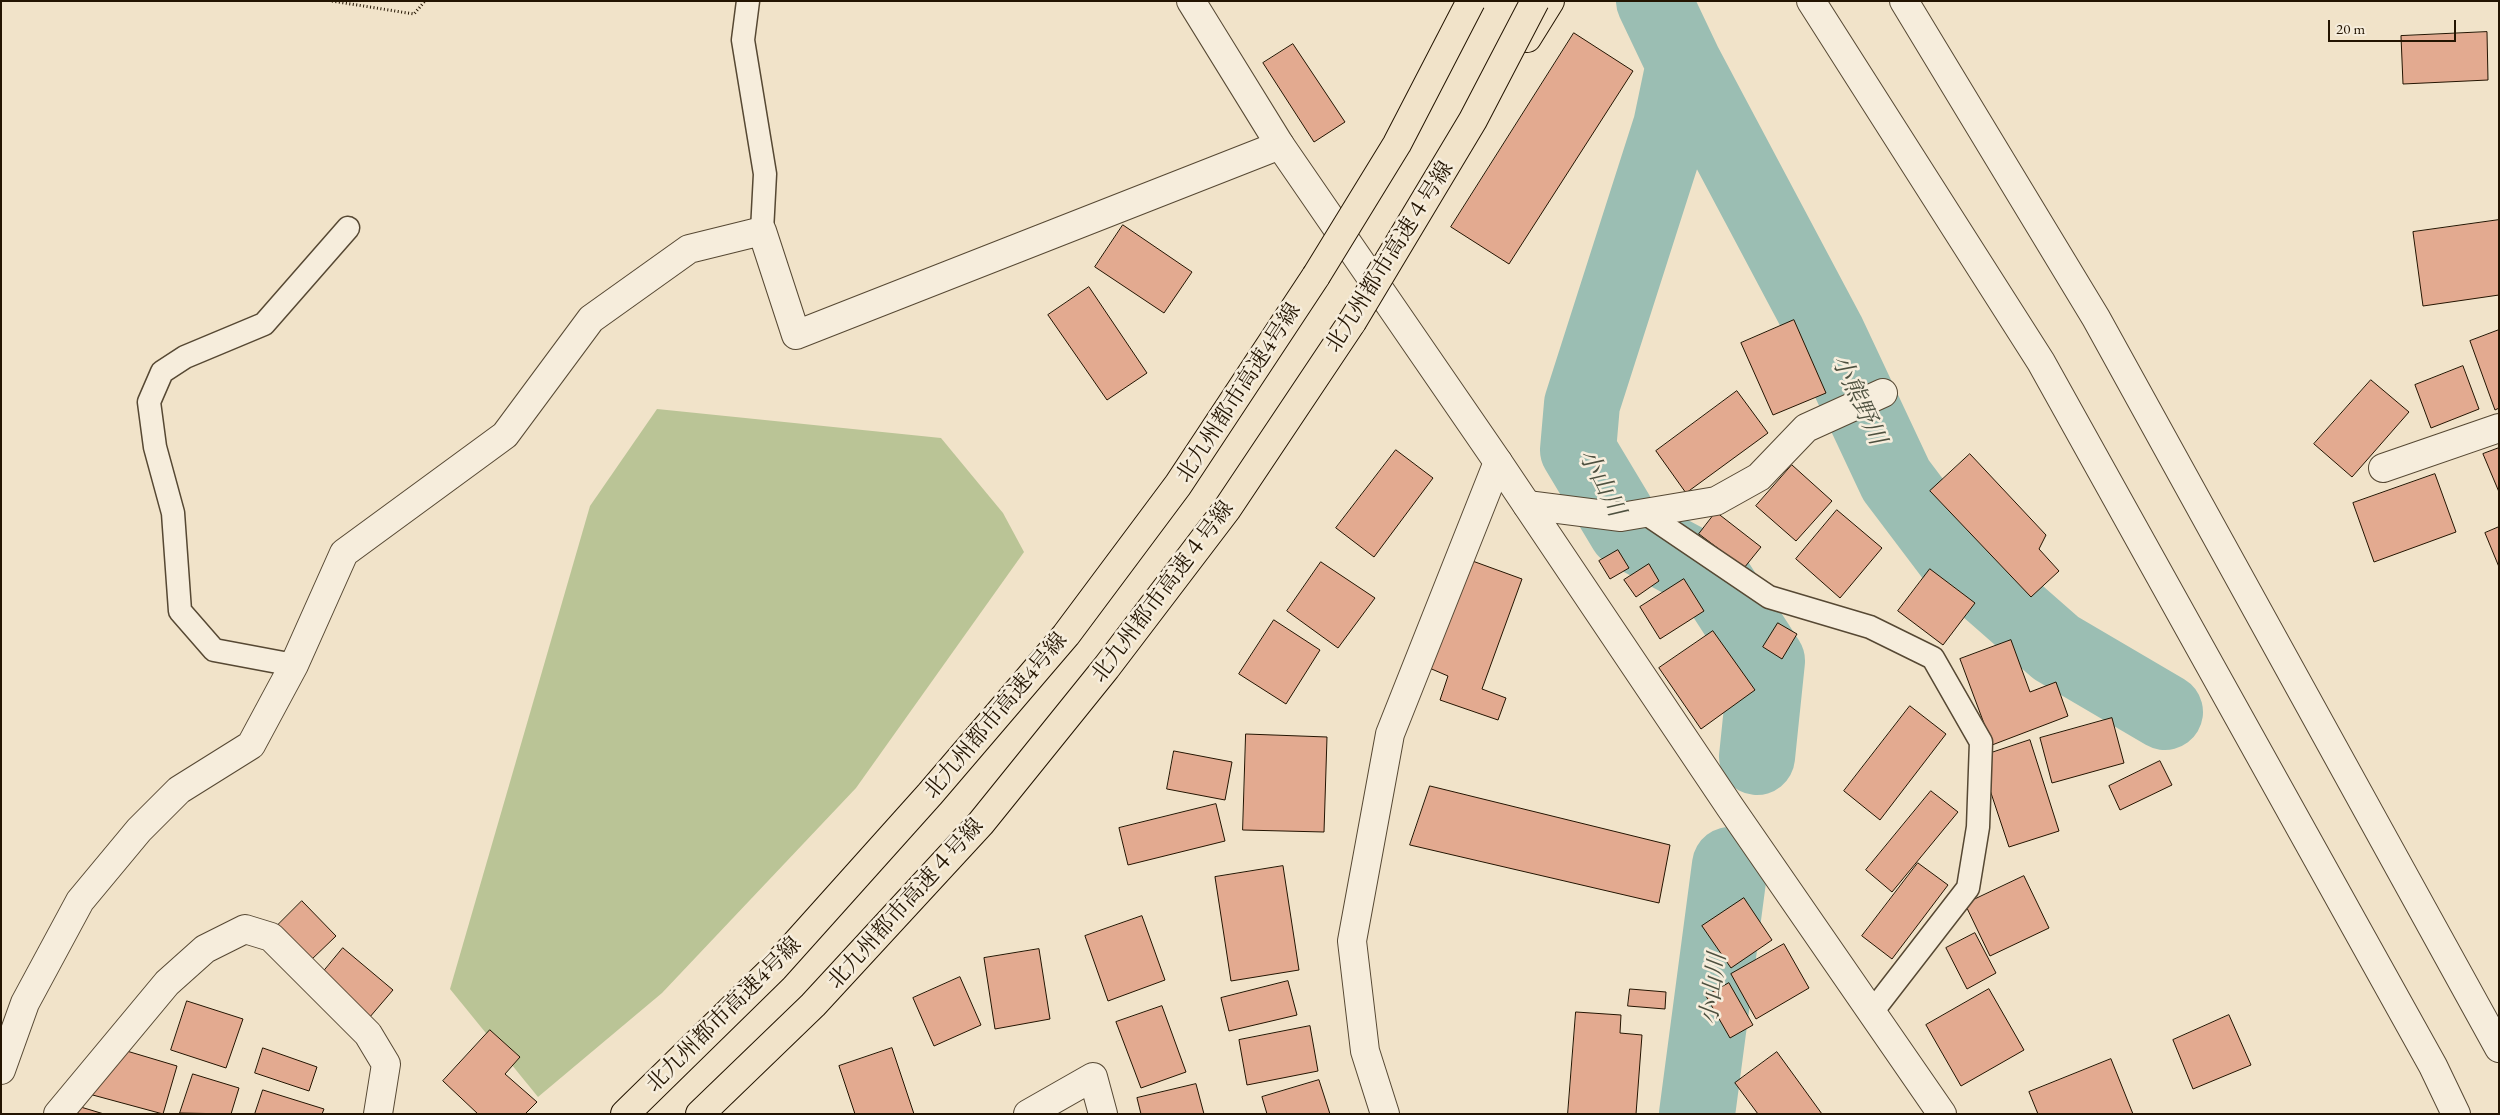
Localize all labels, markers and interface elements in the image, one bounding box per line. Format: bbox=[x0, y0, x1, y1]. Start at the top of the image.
scale bar bbox=[2330, 10, 2458, 42]
text: 20 m bbox=[2336, 19, 2365, 38]
street label: 北九州都市高速４号線 bbox=[1321, 157, 1459, 357]
street label: 北九州都市高速4号線 bbox=[1171, 298, 1307, 488]
water label: 小熊野川 bbox=[1825, 350, 1891, 450]
water label: 小山川 bbox=[1572, 444, 1630, 522]
street label: 北九州都市高速４号線 bbox=[1086, 496, 1240, 688]
street label: 北九州都市高速4号線 bbox=[919, 628, 1073, 804]
street label: 北九州都市高速４号線 bbox=[823, 813, 989, 995]
street label: 北九州都市高速4号線 bbox=[641, 932, 807, 1098]
water label: 小山川 bbox=[1695, 952, 1733, 1026]

